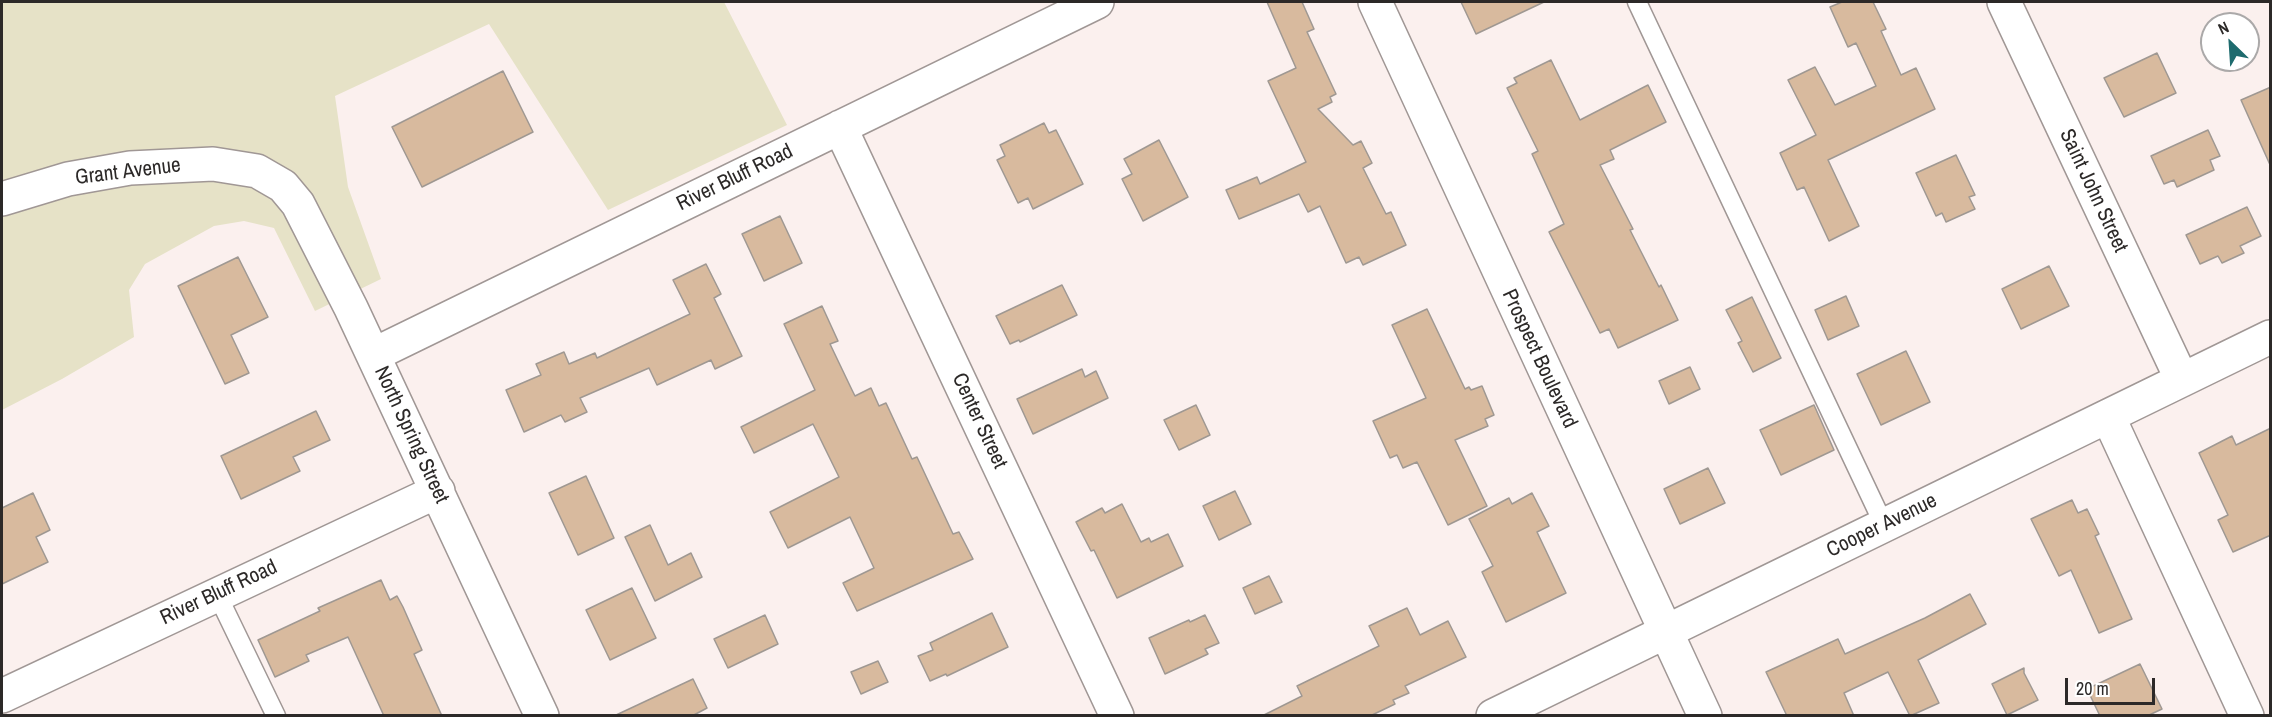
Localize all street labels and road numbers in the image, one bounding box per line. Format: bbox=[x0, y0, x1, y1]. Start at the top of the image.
street label: Saint John Street bbox=[2053, 125, 2133, 257]
street label: River Bluff Road bbox=[673, 139, 797, 217]
street label: Grant Avenue bbox=[74, 153, 182, 191]
street label: Prospect Boulevard bbox=[1496, 286, 1582, 432]
street label: North Spring Street bbox=[368, 362, 454, 508]
street label: Center Street bbox=[946, 369, 1012, 473]
street label: Cooper Avenue bbox=[1823, 489, 1941, 563]
street label: River Bluff Road bbox=[157, 555, 281, 631]

